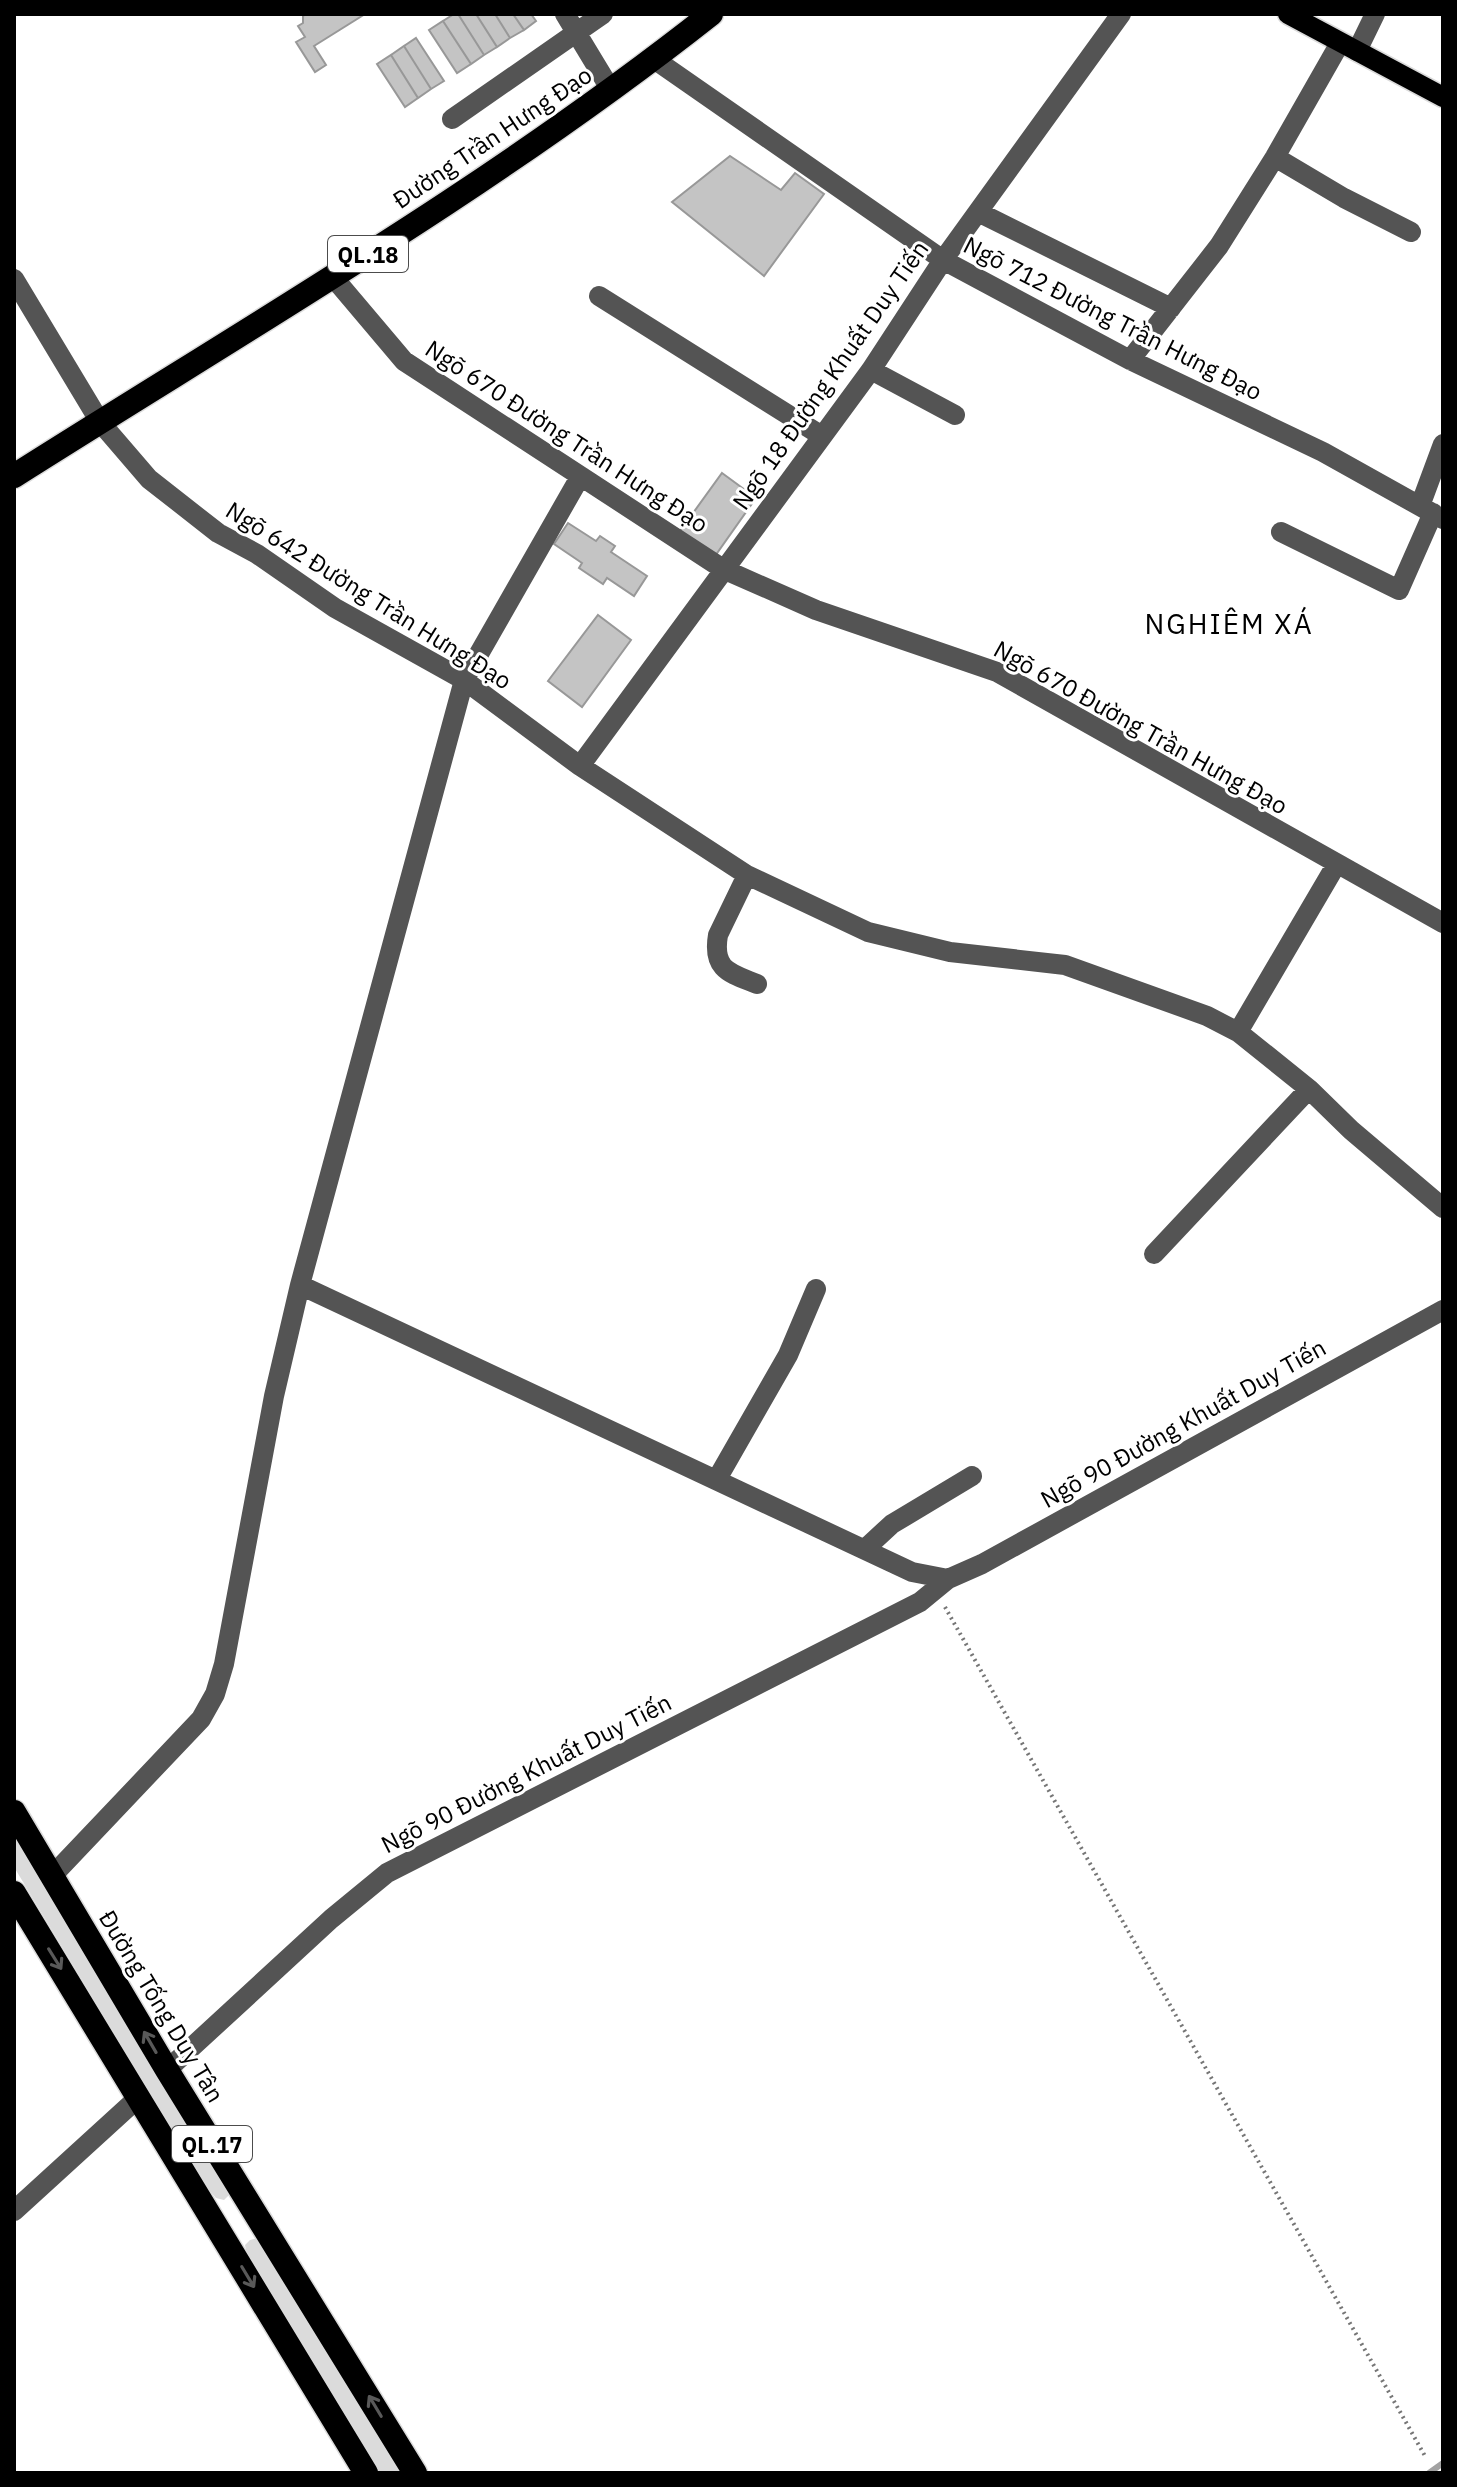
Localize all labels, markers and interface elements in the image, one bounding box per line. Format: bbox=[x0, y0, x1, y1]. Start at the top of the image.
street label: Đường Trần Hưng Đạo bbox=[386, 58, 598, 216]
street label: Ngõ 712 Đường Trần Hưng Đạo bbox=[958, 229, 1268, 407]
street label: Ngõ 18 Đường Khuất Duy Tiến bbox=[725, 234, 935, 516]
road number: QL.18 bbox=[328, 236, 408, 272]
street label: Ngõ 670 Đường Trần Hưng Đạo bbox=[419, 332, 715, 540]
street label: Ngõ 642 Đường Trần Hưng Đạo bbox=[220, 494, 518, 696]
district label: NGHIÊM XÁ bbox=[1144, 605, 1314, 642]
street label: Ngõ 670 Đường Trần Hưng Đạo bbox=[988, 633, 1294, 821]
street label: Ngõ 90 Đường Khuất Duy Tiến bbox=[1035, 1331, 1331, 1515]
street label: Ngõ 90 Đường Khuất Duy Tiến bbox=[375, 1686, 677, 1860]
street label: Đường Tống Duy Tân bbox=[92, 1904, 232, 2108]
one-way arrow bbox=[47, 1947, 63, 1970]
one-way arrow bbox=[142, 2031, 158, 2054]
road number: QL.17 bbox=[172, 2126, 252, 2162]
one-way arrow bbox=[240, 2265, 256, 2288]
one-way arrow bbox=[366, 2395, 382, 2418]

